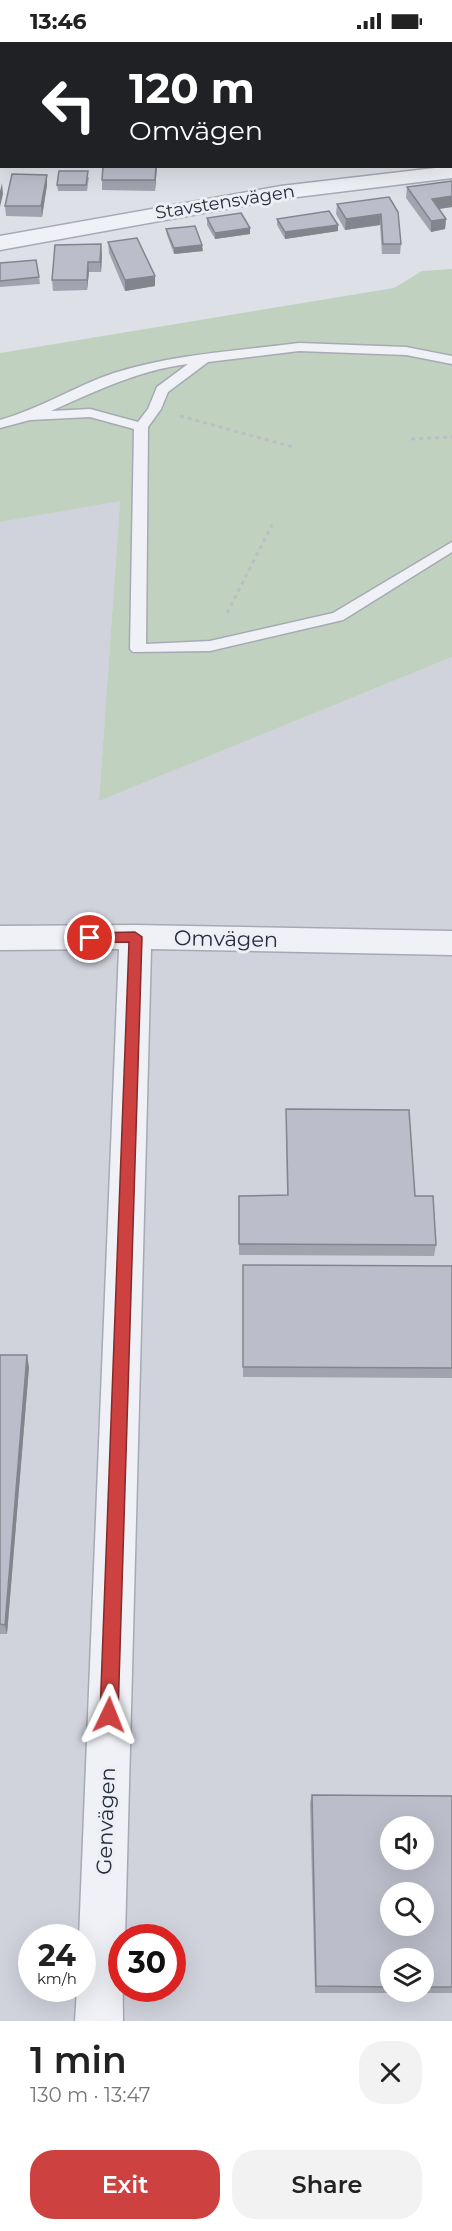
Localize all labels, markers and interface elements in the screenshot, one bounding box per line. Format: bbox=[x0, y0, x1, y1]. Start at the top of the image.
text: 13:46 bbox=[30, 8, 87, 35]
text: 120 m bbox=[129, 62, 255, 114]
icon: left bbox=[30, 66, 108, 144]
text: Omvägen bbox=[129, 114, 263, 147]
street label: Stavstensvägen bbox=[154, 180, 296, 224]
pin bbox=[64, 912, 115, 963]
icon: arrive bbox=[73, 921, 106, 954]
street label: Omvägen bbox=[174, 925, 278, 952]
position arrow bbox=[77, 1683, 141, 1747]
street label: Genvägen bbox=[91, 1767, 120, 1875]
map controls bbox=[380, 1816, 434, 2002]
button: sound bbox=[380, 1816, 434, 1870]
button: search bbox=[380, 1882, 434, 1936]
speed limit sign: 30 bbox=[108, 1924, 186, 2002]
text: 24 bbox=[38, 1937, 76, 1974]
button: layers bbox=[380, 1948, 434, 2002]
text: km/h bbox=[37, 1969, 77, 1988]
text: 1 min bbox=[30, 2038, 127, 2082]
button: close bbox=[359, 2041, 422, 2104]
text: 130 m · 13:47 bbox=[30, 2083, 150, 2107]
button: Exit bbox=[30, 2150, 220, 2219]
button: Share bbox=[232, 2150, 422, 2219]

